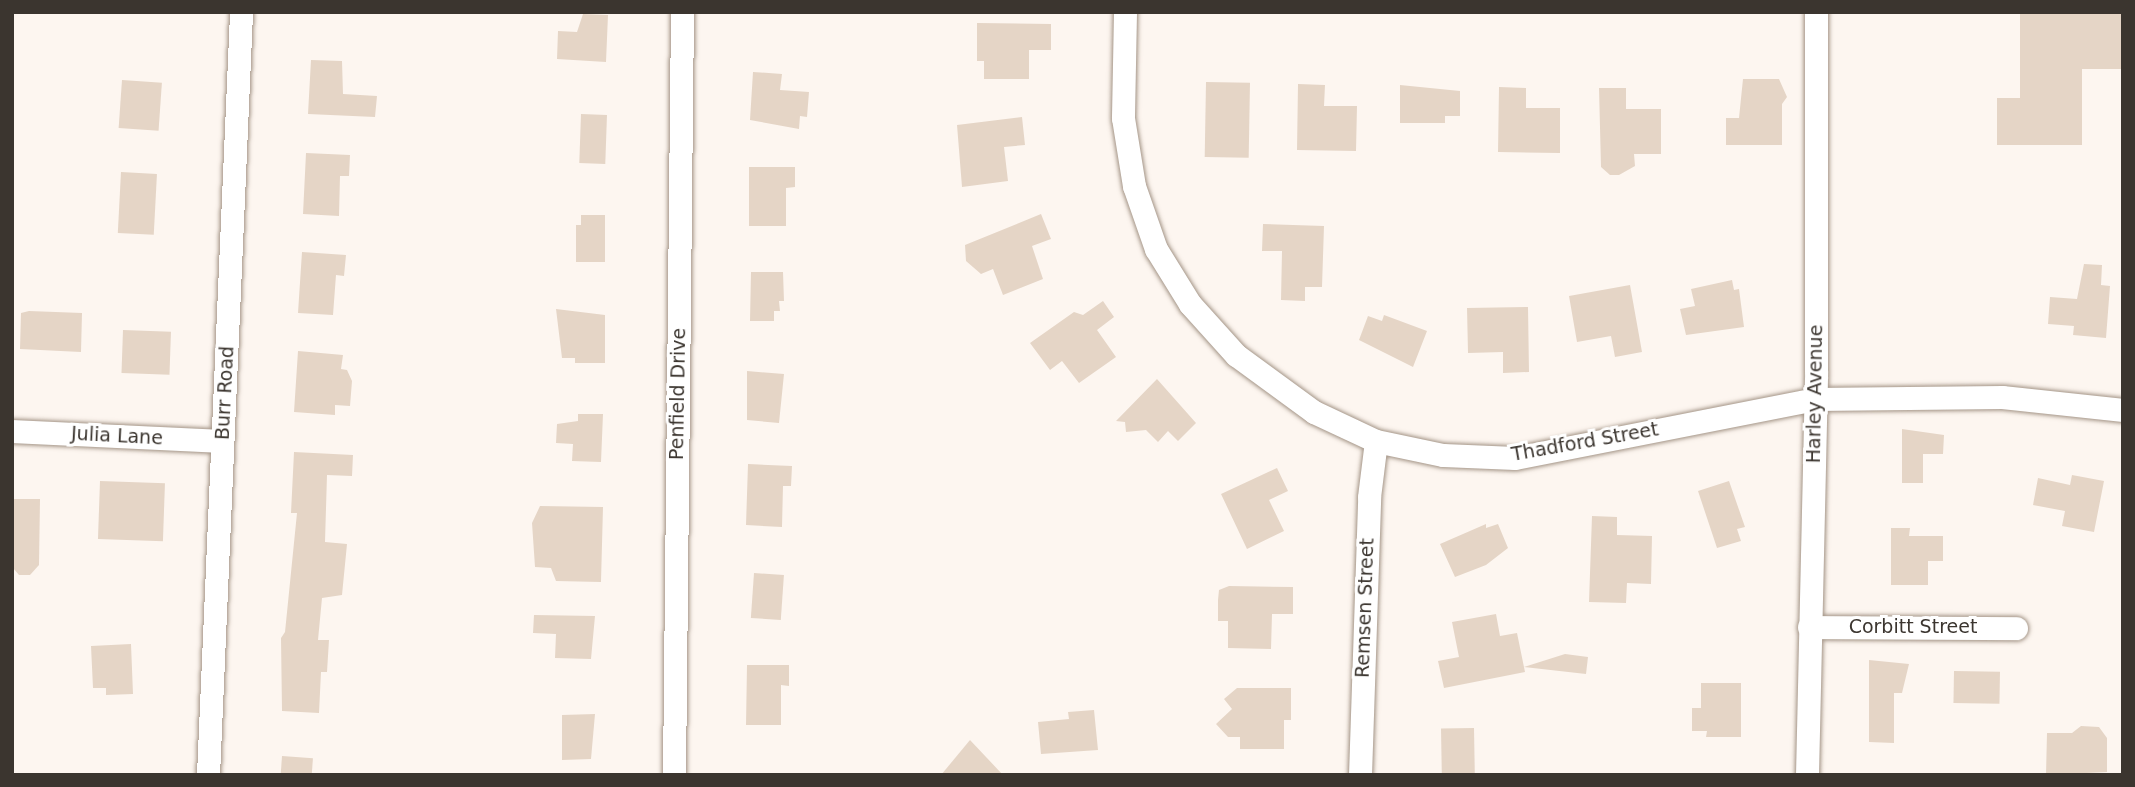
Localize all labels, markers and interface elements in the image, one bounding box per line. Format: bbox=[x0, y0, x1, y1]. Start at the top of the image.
street label: Harley Avenue bbox=[1802, 325, 1828, 463]
street label: Penfield Drive bbox=[665, 328, 691, 460]
street label: Burr Road bbox=[211, 345, 239, 441]
street label: Thadford Street bbox=[1510, 418, 1660, 466]
street label: Julia Lane bbox=[71, 422, 163, 450]
street label: Remsen Street bbox=[1351, 538, 1379, 678]
street label: Corbitt Street bbox=[1849, 616, 1977, 638]

